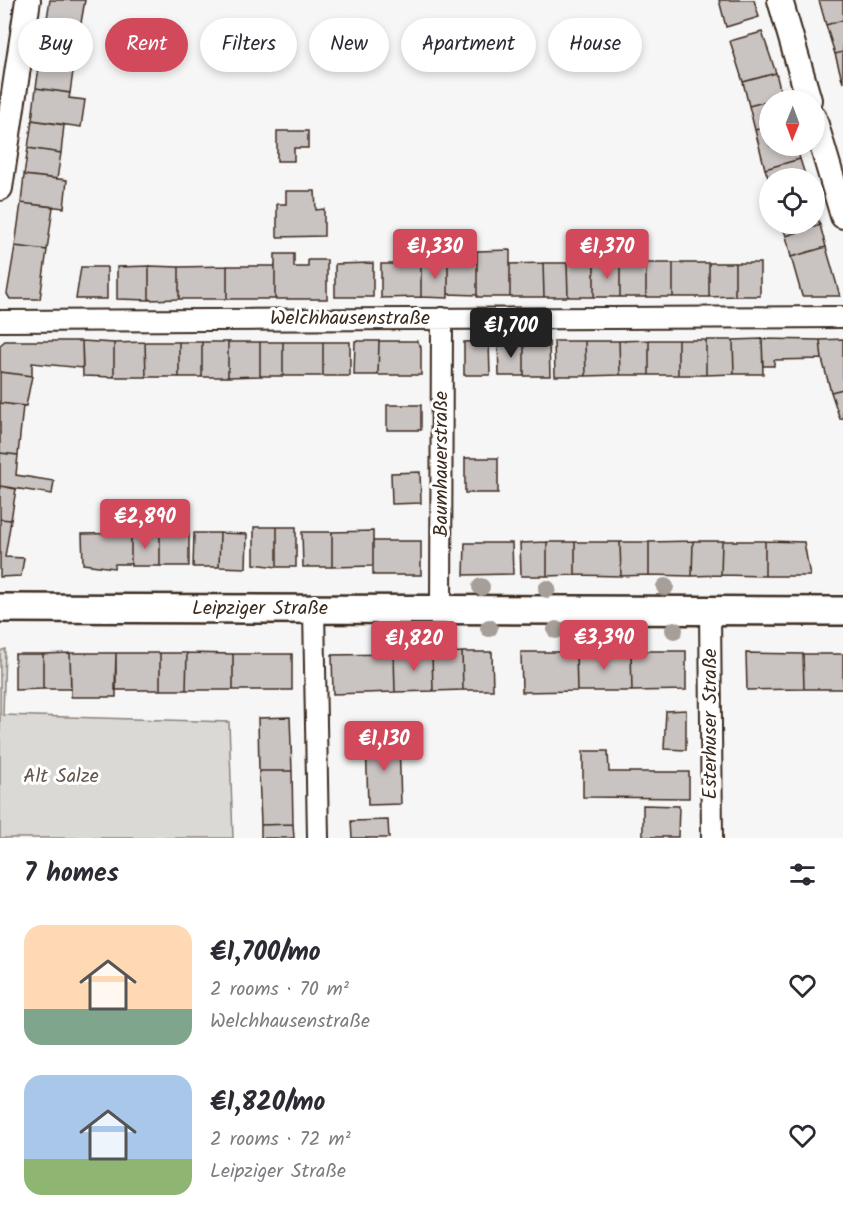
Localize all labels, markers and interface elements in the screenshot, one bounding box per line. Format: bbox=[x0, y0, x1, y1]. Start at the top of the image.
chip: Buy bbox=[18, 18, 93, 72]
chip: Rent bbox=[105, 18, 188, 72]
chip: Filters bbox=[200, 18, 297, 72]
chip: New bbox=[309, 18, 389, 72]
chip: Apartment bbox=[401, 18, 536, 72]
chip: House bbox=[548, 18, 642, 72]
north arrow bbox=[759, 90, 825, 156]
map controls bbox=[759, 90, 825, 234]
button: locate bbox=[759, 168, 825, 234]
pin: €1,330 bbox=[386, 229, 484, 280]
pin: €1,370 bbox=[558, 229, 656, 280]
text: €1,330 bbox=[407, 232, 463, 264]
text: €1,370 bbox=[580, 232, 634, 264]
street label: Welchhausenstraße bbox=[270, 303, 430, 335]
pin: €1,700 bbox=[462, 308, 560, 359]
text: €1,700 bbox=[484, 311, 538, 343]
street label: Baumhauerstraße bbox=[426, 391, 458, 537]
pin: €2,890 bbox=[96, 499, 194, 550]
text: €2,890 bbox=[114, 502, 176, 534]
street label: Leipziger Straße bbox=[192, 593, 328, 625]
pin: €3,390 bbox=[555, 620, 653, 671]
pin: €1,820 bbox=[365, 621, 463, 672]
text: €3,390 bbox=[574, 623, 634, 655]
text: €1,820 bbox=[385, 624, 443, 656]
street label: Esterhuser Straße bbox=[695, 648, 727, 800]
pin: €1,130 bbox=[335, 721, 433, 772]
text: €1,130 bbox=[358, 724, 410, 756]
park label: Alt Salze bbox=[23, 761, 99, 793]
text: 7 homes bbox=[24, 853, 119, 895]
icon: filters bbox=[786, 858, 819, 891]
text: €1,700/mo bbox=[210, 932, 321, 974]
icon: home bbox=[72, 949, 144, 1021]
icon: heart bbox=[786, 969, 819, 1002]
text: 2 rooms · 70 m² bbox=[210, 974, 349, 1006]
text: Welchhausenstraße bbox=[210, 1006, 370, 1038]
text: €1,820/mo bbox=[210, 1082, 325, 1124]
icon: home bbox=[72, 1099, 144, 1171]
icon: heart bbox=[786, 1119, 819, 1152]
text: 2 rooms · 72 m² bbox=[210, 1124, 351, 1156]
text: Leipziger Straße bbox=[210, 1156, 346, 1188]

